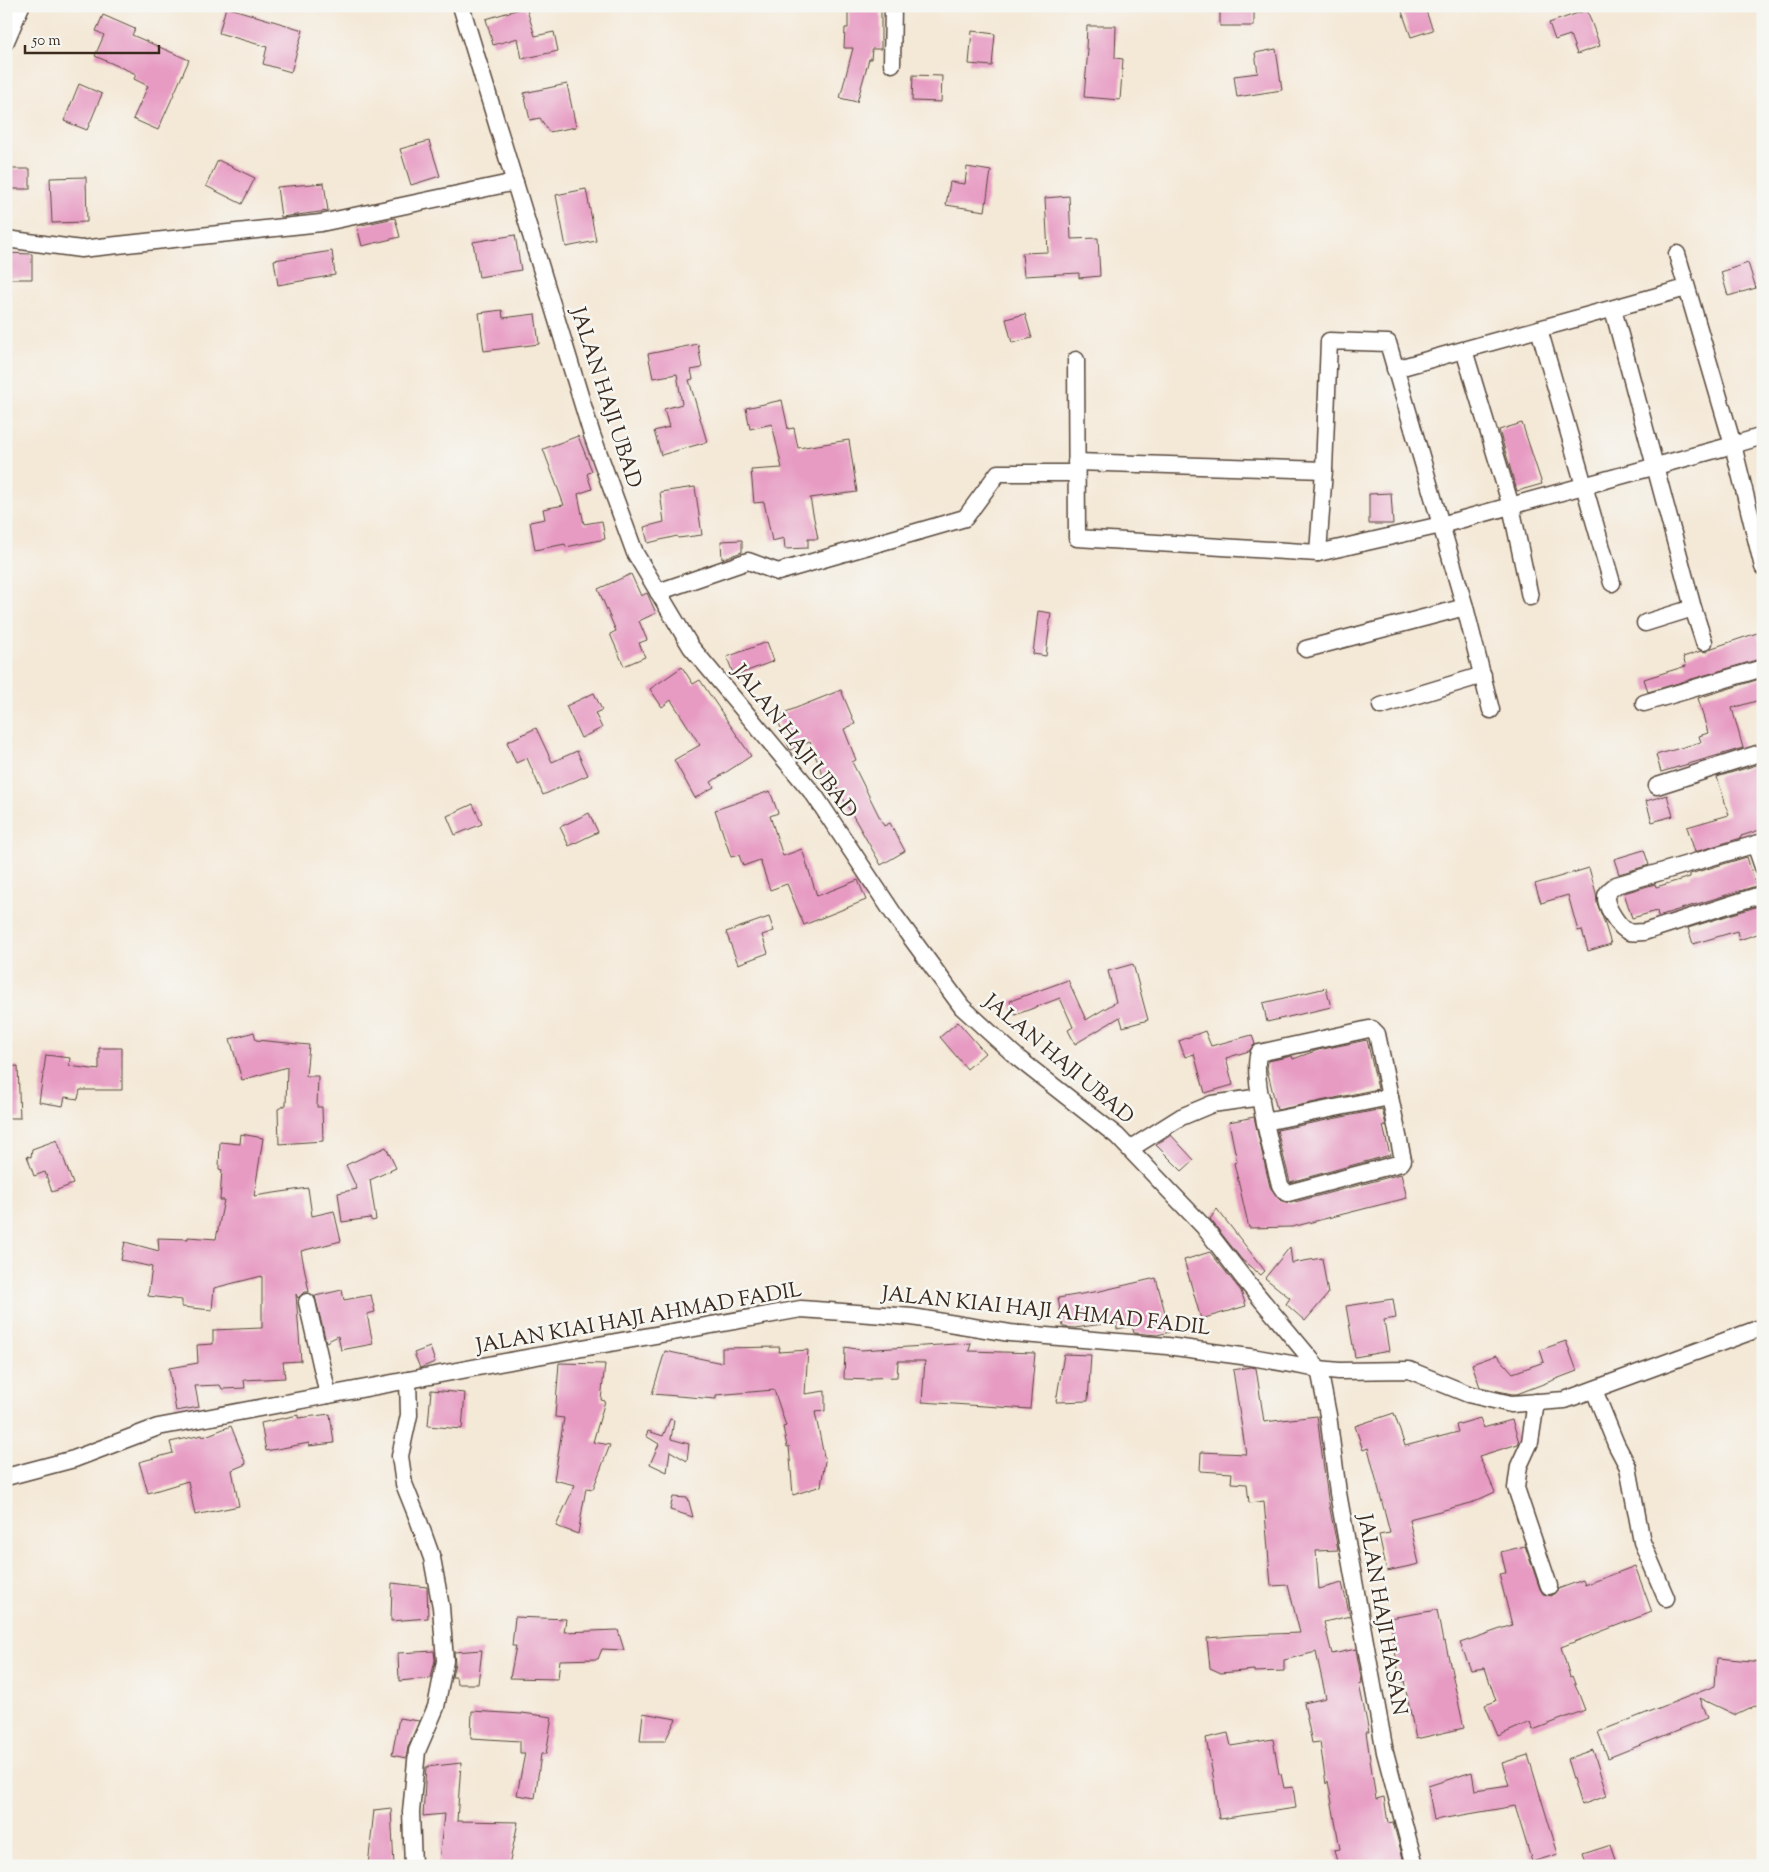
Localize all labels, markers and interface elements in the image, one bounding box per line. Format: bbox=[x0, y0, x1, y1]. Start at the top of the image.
scale bar bbox=[25, 22, 159, 54]
text: 50 m bbox=[31, 31, 61, 52]
street label: JALAN HAJI UBAD bbox=[561, 303, 648, 492]
street label: JALAN HAJI UBAD bbox=[724, 658, 864, 825]
street label: JALAN HAJI UBAD bbox=[975, 987, 1140, 1132]
street label: JALAN KIAI HAJI AHMAD FADIL bbox=[473, 1276, 804, 1363]
street label: JALAN KIAI HAJI AHMAD FADIL bbox=[879, 1280, 1212, 1344]
street label: JALAN HAJI HASAN bbox=[1348, 1511, 1414, 1718]

